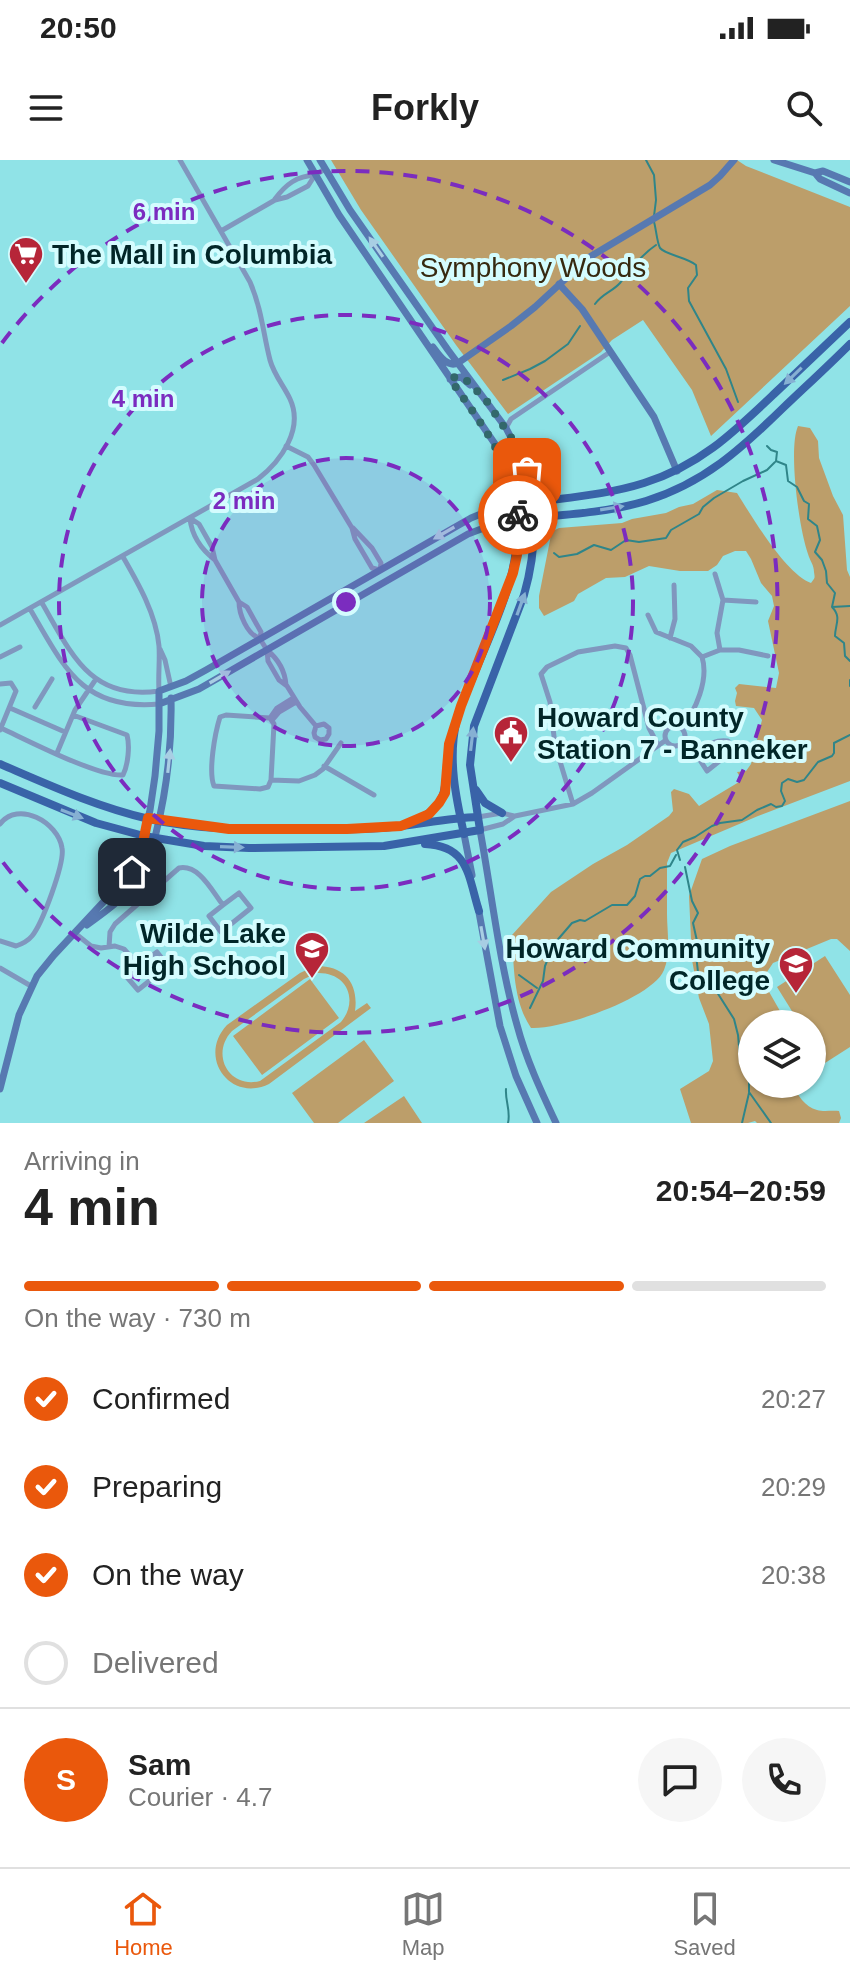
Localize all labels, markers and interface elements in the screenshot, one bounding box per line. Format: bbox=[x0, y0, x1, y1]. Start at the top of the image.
text: 20:50 bbox=[40, 11, 117, 44]
icon: menu bbox=[24, 86, 68, 130]
icon: search bbox=[782, 86, 826, 130]
text: Forkly bbox=[371, 87, 479, 128]
text: 6 min bbox=[133, 198, 195, 225]
supermarket icon: The Mall in Columbia bbox=[7, 235, 45, 285]
one-way arrow bbox=[369, 237, 384, 258]
place label: The Mall in Columbia bbox=[52, 239, 332, 270]
park label: Symphony Woods bbox=[420, 252, 646, 283]
one-way arrow bbox=[784, 366, 803, 384]
text: 4 min bbox=[112, 385, 174, 412]
pin bbox=[493, 438, 561, 506]
icon: bag bbox=[505, 450, 549, 494]
courier bbox=[478, 475, 558, 555]
text: 2 min bbox=[213, 487, 275, 514]
icon: bike bbox=[496, 493, 540, 537]
one-way arrow bbox=[600, 501, 625, 514]
one-way arrow bbox=[433, 526, 455, 540]
centre of rings bbox=[332, 588, 360, 616]
one-way arrow bbox=[515, 592, 528, 616]
one-way arrow bbox=[208, 670, 231, 684]
place label: Howard County Station 7 - Banneker bbox=[537, 702, 808, 765]
public building icon: Howard County Station 7 - Banneker bbox=[492, 714, 530, 764]
one-way arrow bbox=[466, 727, 479, 752]
one-way arrow bbox=[162, 748, 175, 773]
one-way arrow bbox=[60, 808, 84, 821]
pin bbox=[98, 838, 166, 906]
one-way arrow bbox=[220, 841, 245, 854]
icon: home bbox=[110, 850, 154, 894]
place label: Wilde Lake High School bbox=[123, 918, 286, 981]
one-way arrow bbox=[477, 926, 490, 951]
school or university icon: Wilde Lake High School bbox=[293, 930, 331, 980]
place label: Howard Community College bbox=[506, 933, 770, 996]
school or university icon: Howard Community College bbox=[777, 945, 815, 995]
map controls bbox=[738, 1010, 826, 1098]
button: layers bbox=[738, 1010, 826, 1098]
text: Arriving in bbox=[24, 1146, 140, 1176]
text: 20:54–20:59 bbox=[656, 1174, 826, 1207]
text: 4 min bbox=[24, 1178, 160, 1236]
text: On the way · 730 m bbox=[24, 1303, 251, 1333]
icon: check bbox=[24, 1377, 68, 1421]
text: Confirmed bbox=[92, 1382, 230, 1415]
text: 20:27 bbox=[761, 1384, 826, 1414]
icon: check bbox=[24, 1465, 68, 1509]
text: Preparing bbox=[92, 1470, 222, 1503]
text: 20:29 bbox=[761, 1472, 826, 1502]
icon: check bbox=[24, 1553, 68, 1597]
text: On the way bbox=[92, 1558, 244, 1591]
text: 20:38 bbox=[761, 1560, 826, 1590]
text: Delivered bbox=[92, 1646, 219, 1679]
button: chat bbox=[638, 1738, 722, 1822]
button: phone bbox=[742, 1738, 826, 1822]
text: Sam bbox=[128, 1748, 191, 1781]
text: S bbox=[56, 1763, 76, 1796]
text: Courier · 4.7 bbox=[128, 1782, 273, 1812]
tab: Home bbox=[114, 1887, 173, 1961]
tab: Map bbox=[401, 1887, 445, 1961]
tab: Saved bbox=[673, 1887, 736, 1961]

